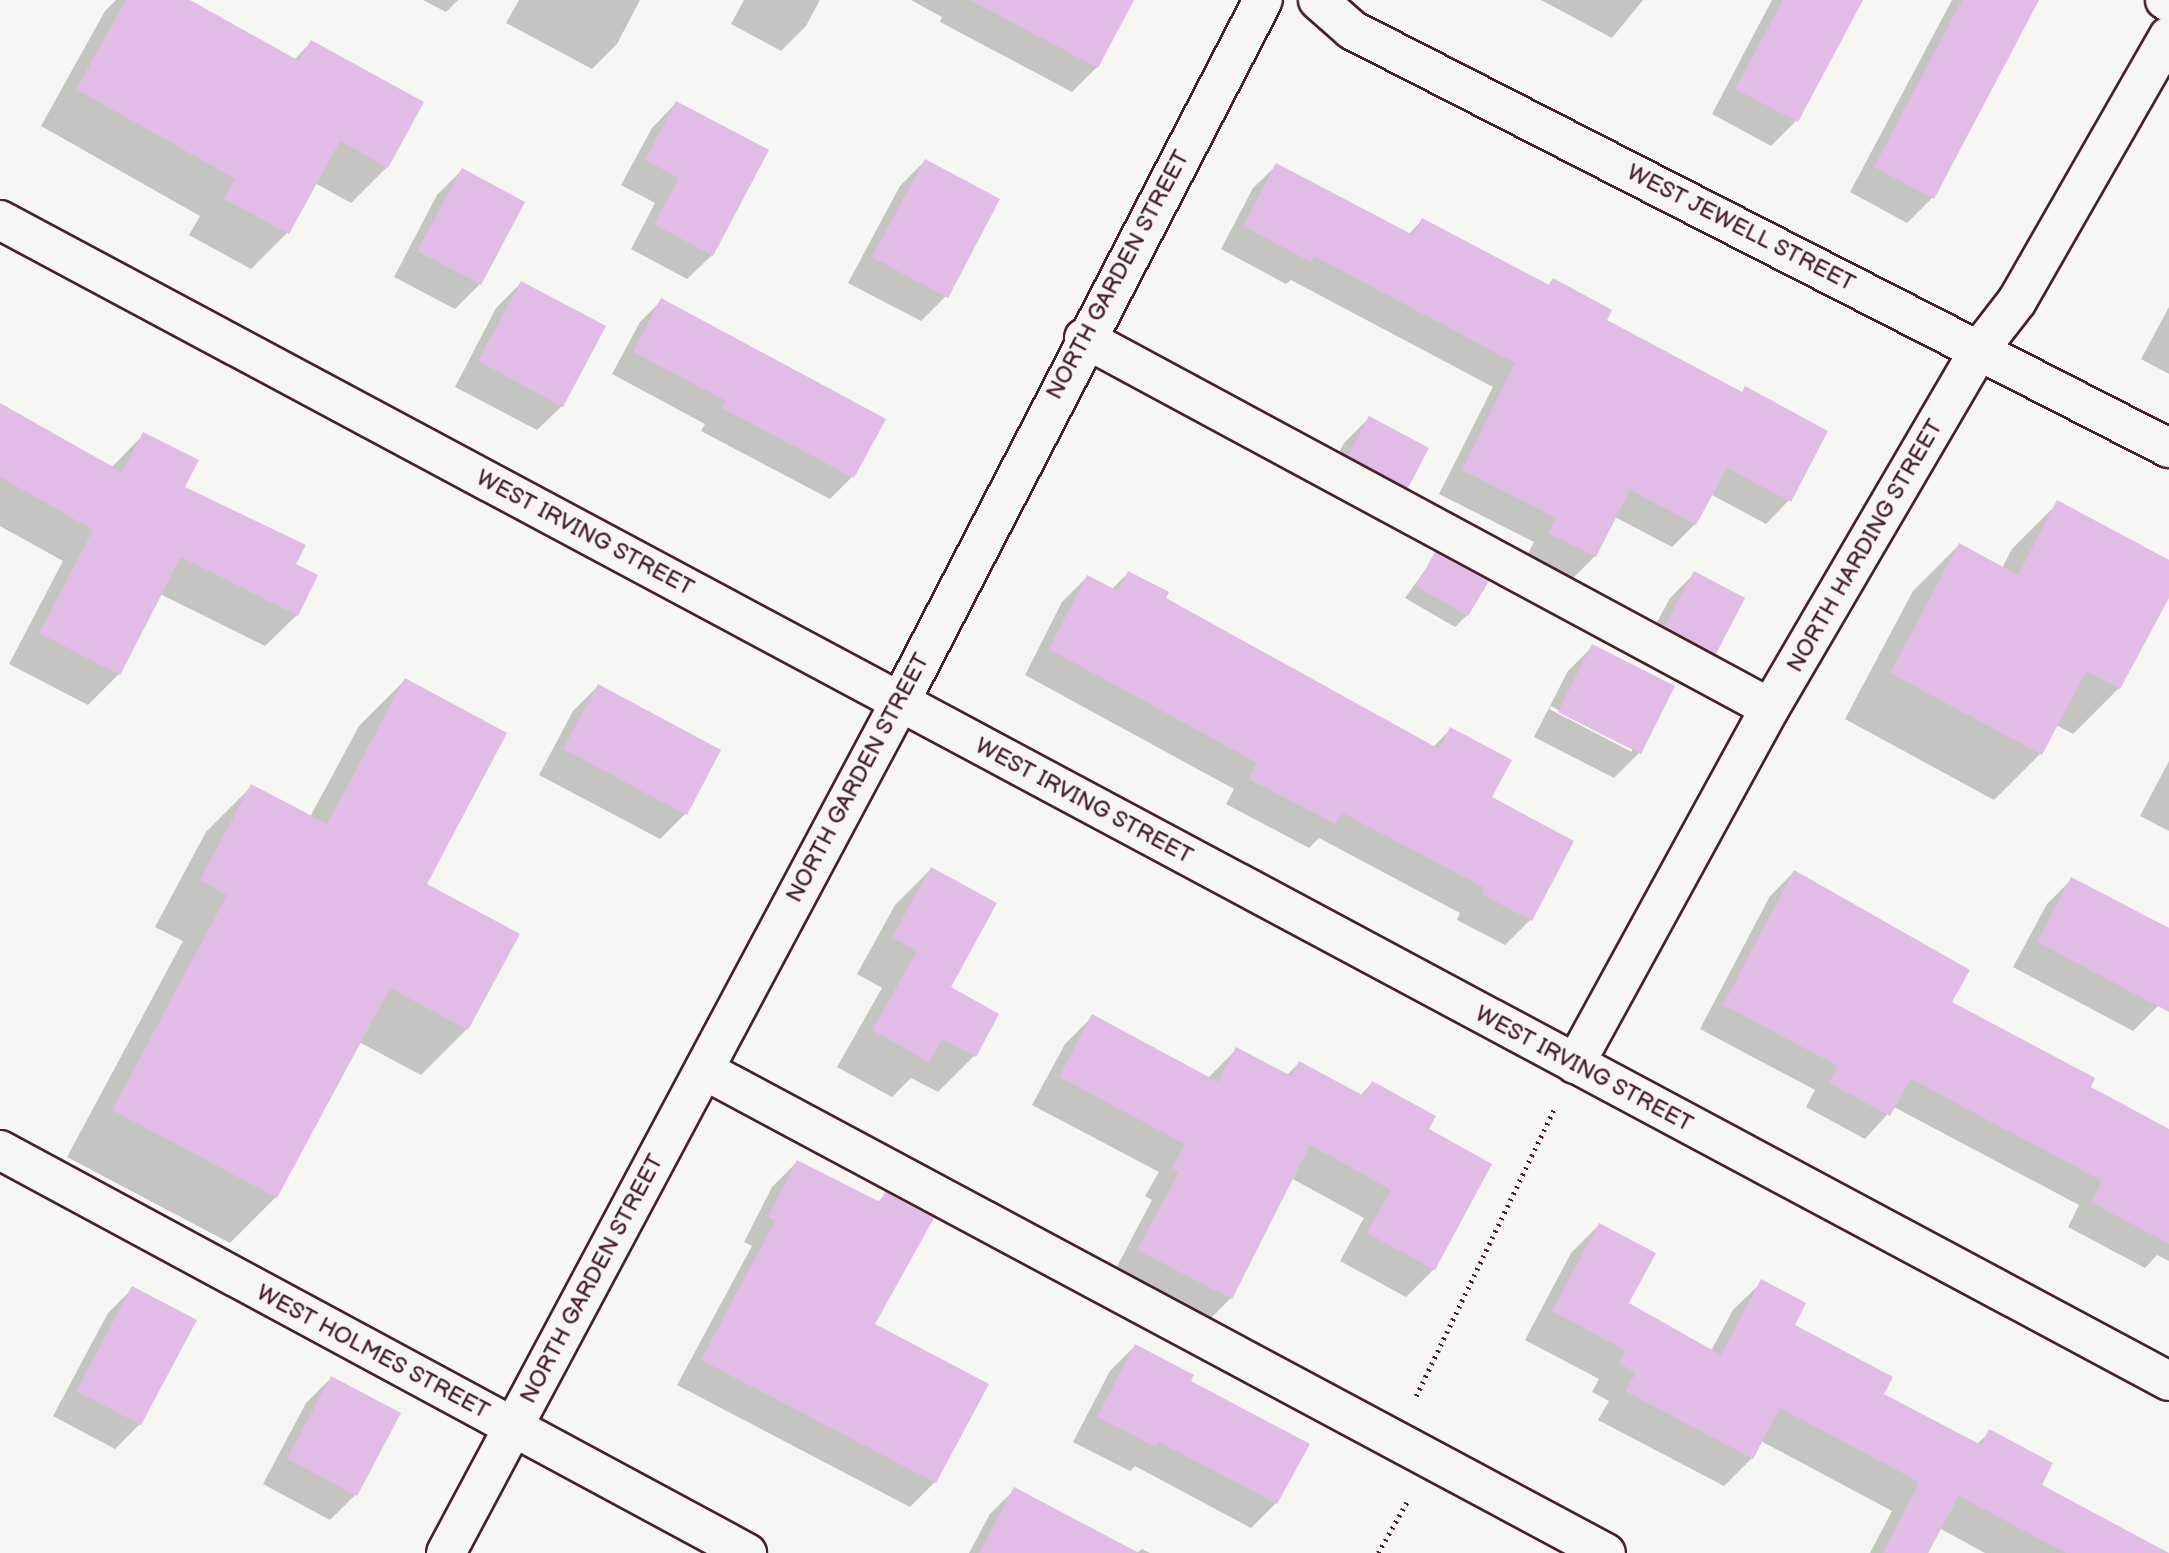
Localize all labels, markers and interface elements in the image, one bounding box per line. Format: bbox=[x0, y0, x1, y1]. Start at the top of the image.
street label: NORTH GARDEN STREET bbox=[1040, 146, 1196, 404]
street label: WEST JEWELL STREET bbox=[1622, 158, 1860, 298]
street label: NORTH HARDING STREET bbox=[1781, 415, 1949, 677]
street label: WEST IRVING STREET bbox=[471, 464, 699, 602]
street label: NORTH GARDEN STREET bbox=[780, 649, 936, 907]
street label: WEST IRVING STREET bbox=[970, 732, 1198, 870]
street label: WEST IRVING STREET bbox=[1470, 1000, 1698, 1138]
street label: NORTH GARDEN STREET bbox=[514, 1150, 670, 1408]
street label: WEST HOLMES STREET bbox=[252, 1279, 494, 1425]

